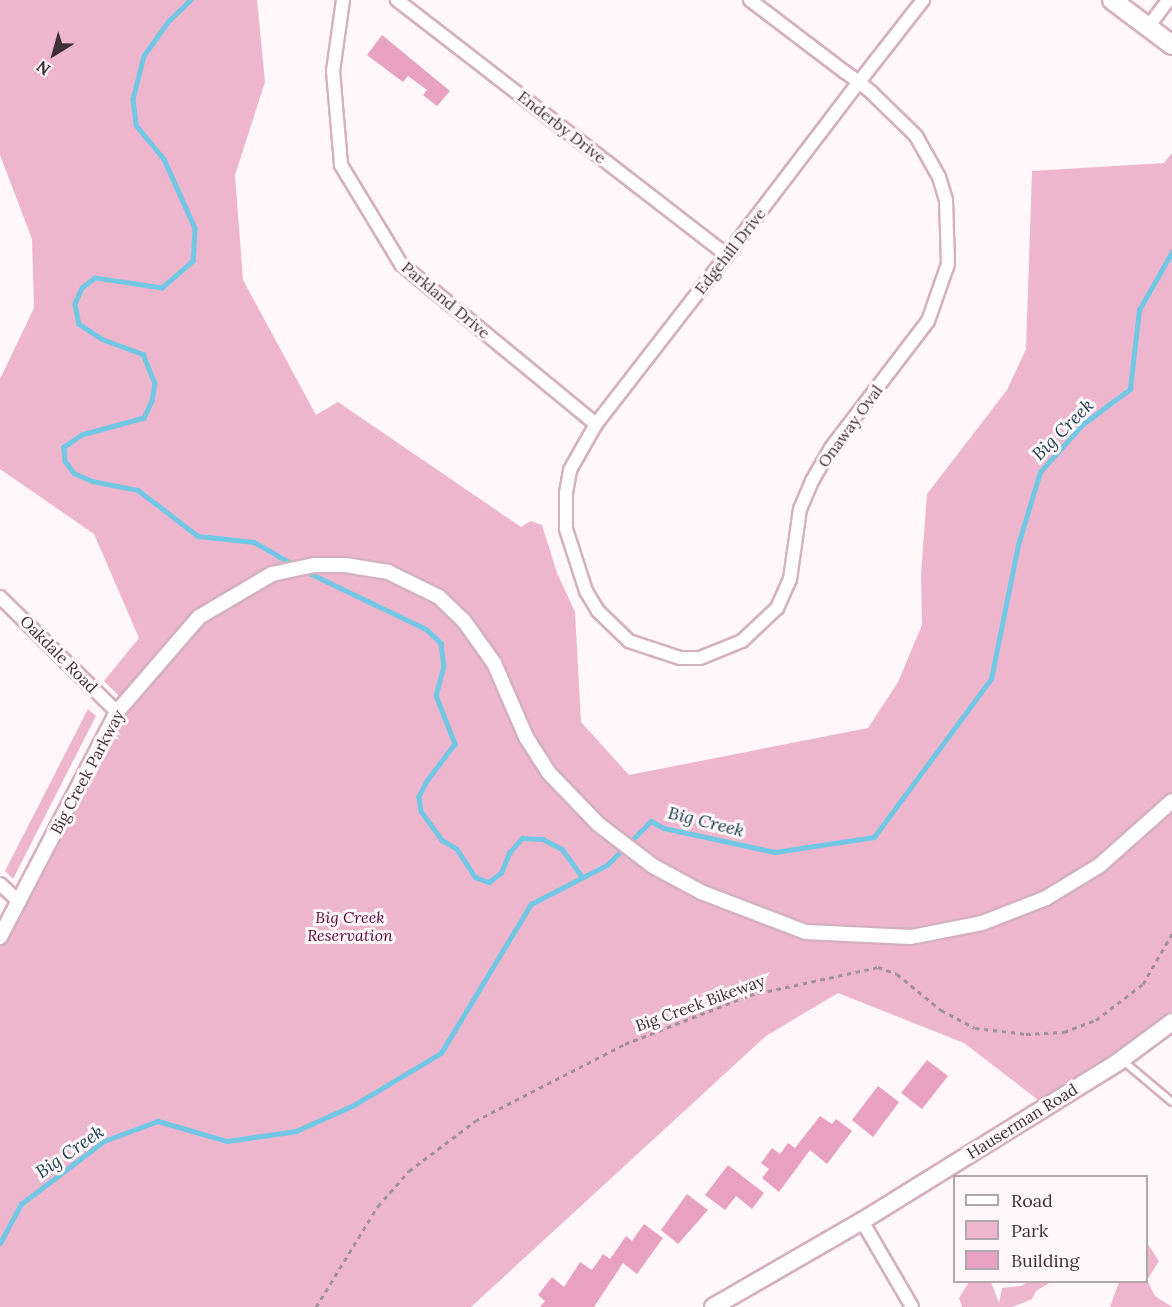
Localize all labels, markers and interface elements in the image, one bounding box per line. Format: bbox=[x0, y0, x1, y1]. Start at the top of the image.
north arrow bbox=[24, 24, 84, 84]
text: N bbox=[32, 57, 54, 80]
street label: Enderby Drive bbox=[514, 87, 610, 167]
street label: Edgehill Drive bbox=[690, 204, 770, 298]
street label: Parkland Drive bbox=[398, 257, 494, 343]
street label: Onaway Oval bbox=[814, 381, 886, 471]
water label: Big Creek bbox=[1028, 395, 1098, 465]
street label: Oakdale Road bbox=[16, 611, 102, 697]
street label: Big Creek Parkway bbox=[46, 707, 128, 837]
water label: Big Creek bbox=[666, 802, 746, 842]
park label: Big Creek Reservation bbox=[307, 907, 393, 945]
street label: Big Creek Bikeway bbox=[633, 971, 767, 1035]
street label: Hauserman Road bbox=[963, 1079, 1081, 1163]
water label: Big Creek bbox=[32, 1121, 108, 1183]
legend bbox=[953, 1175, 1148, 1283]
text: Road bbox=[1011, 1189, 1053, 1212]
text: Park bbox=[1011, 1219, 1048, 1242]
text: Building bbox=[1011, 1249, 1079, 1272]

